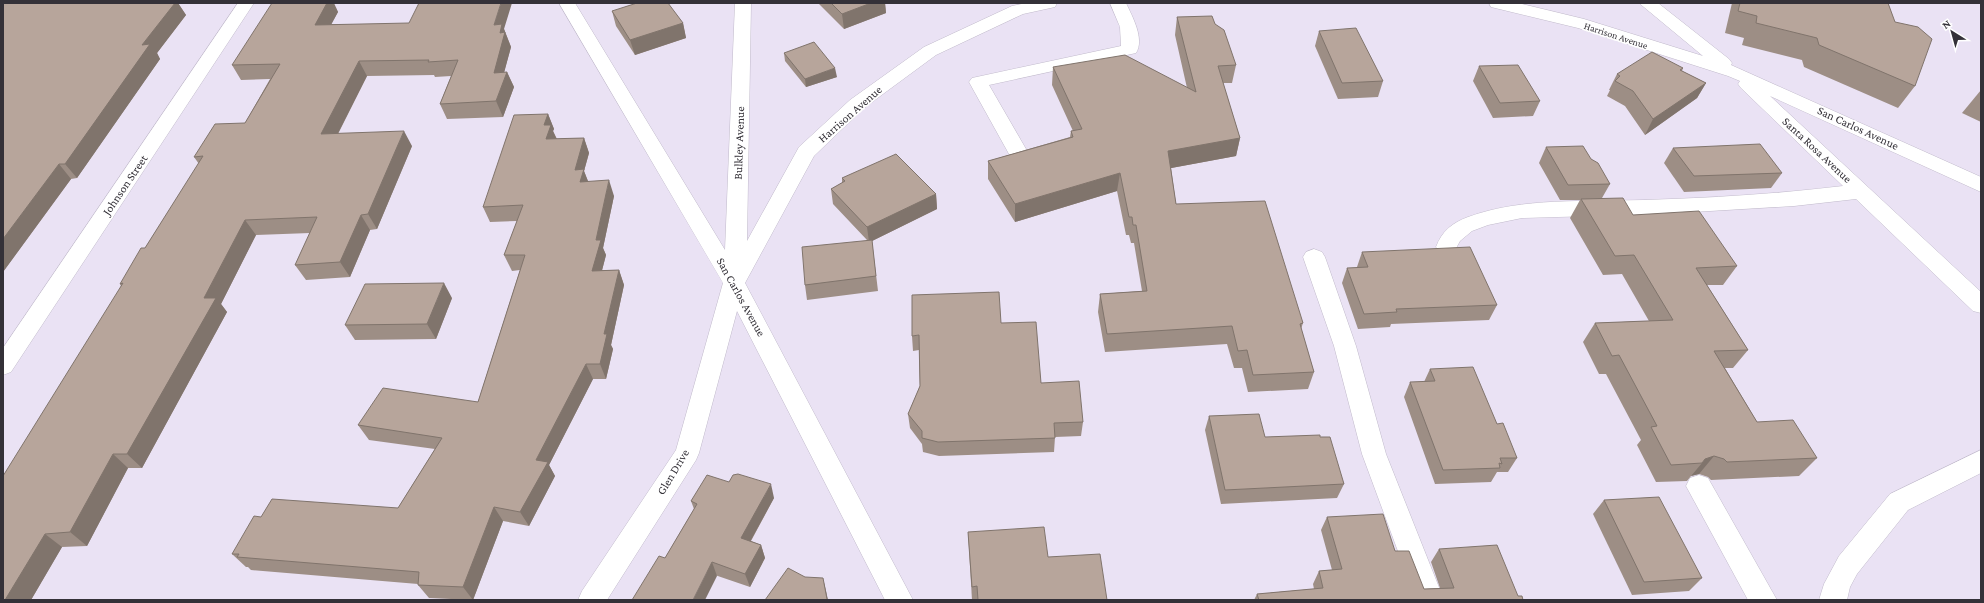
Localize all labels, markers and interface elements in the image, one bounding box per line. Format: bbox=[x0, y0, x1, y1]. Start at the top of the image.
north arrow bbox=[1932, 12, 1972, 52]
text: N bbox=[1939, 17, 1953, 31]
street label: Harrison Avenue bbox=[1583, 20, 1650, 51]
street label: Harrison Avenue bbox=[815, 83, 885, 145]
street label: San Carlos Avenue bbox=[1815, 103, 1901, 153]
street label: Bulkley Avenue bbox=[731, 106, 747, 180]
street label: Santa Rosa Avenue bbox=[1779, 114, 1855, 186]
street label: Johnson Street bbox=[99, 151, 151, 219]
street label: San Carlos Avenue bbox=[714, 255, 768, 339]
street label: Glen Drive bbox=[654, 447, 692, 497]

